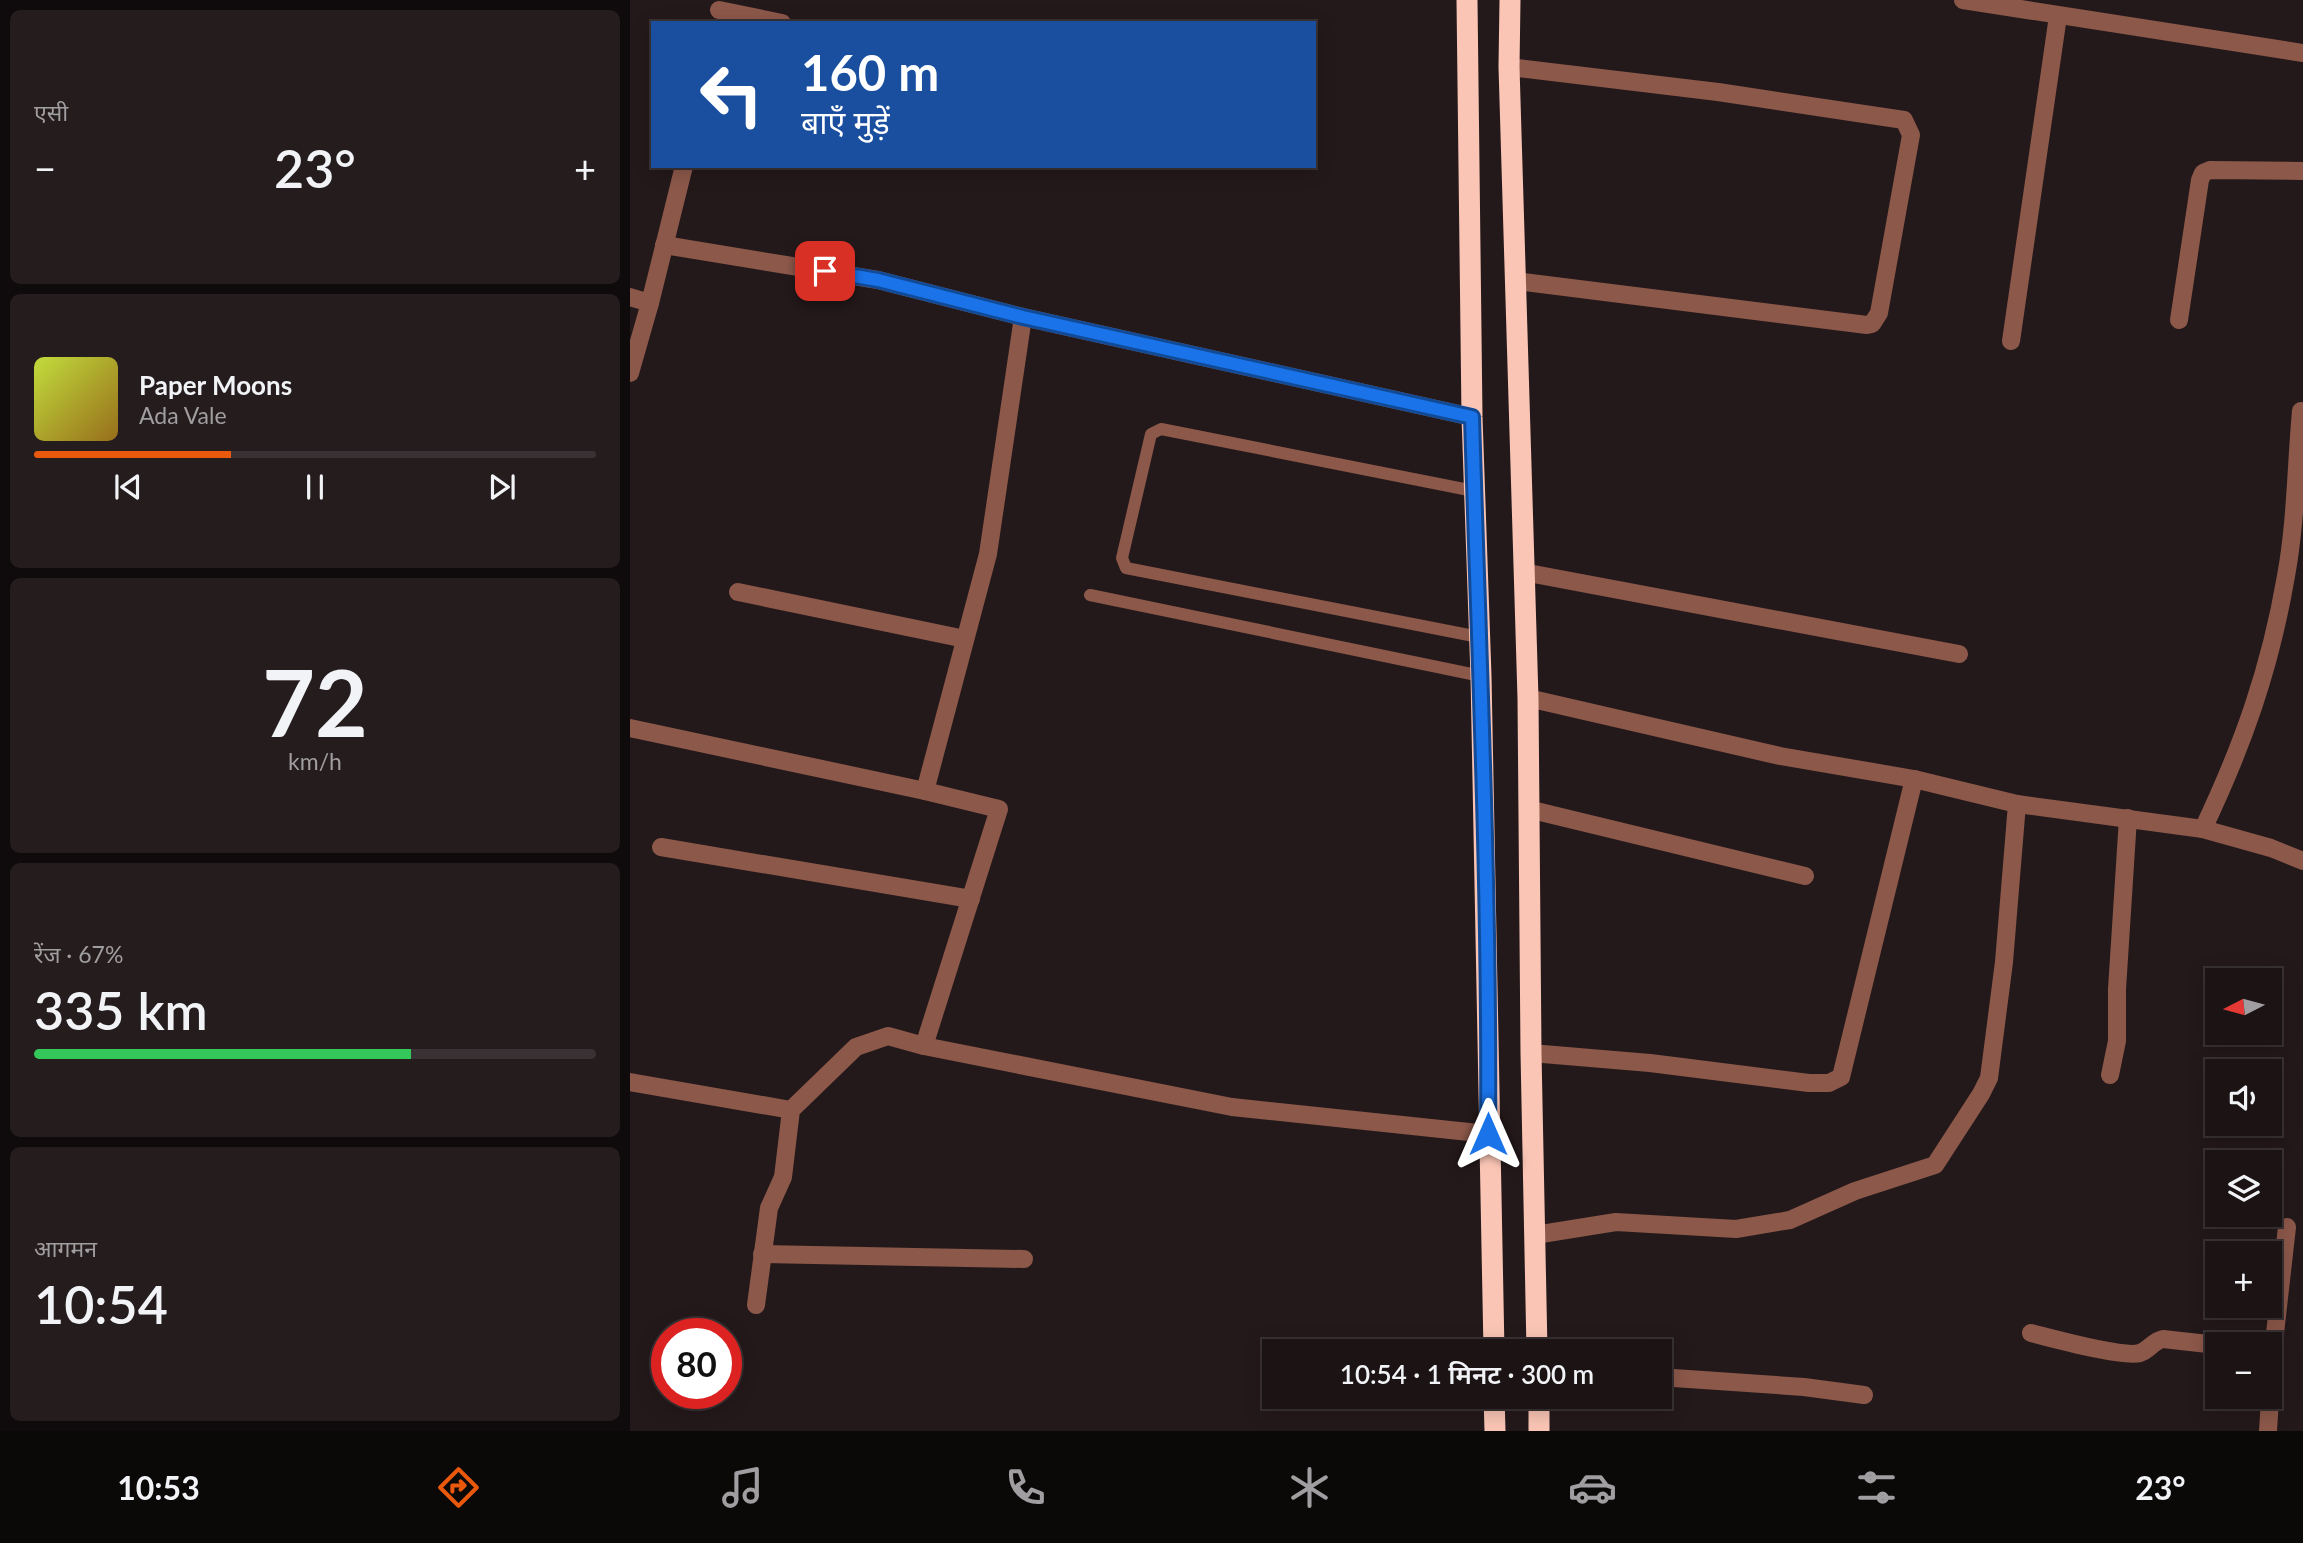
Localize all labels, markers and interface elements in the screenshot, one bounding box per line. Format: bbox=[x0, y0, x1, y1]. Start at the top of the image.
text: 160 m bbox=[801, 43, 939, 101]
icon: left bbox=[686, 49, 777, 140]
text: एसी bbox=[34, 98, 68, 126]
text: बाएँ मुड़ें bbox=[801, 102, 890, 141]
text: 23° bbox=[274, 137, 356, 199]
text: − bbox=[34, 145, 56, 191]
text: + bbox=[574, 145, 596, 191]
pin bbox=[795, 241, 855, 301]
icon: arrive bbox=[806, 252, 844, 290]
text: Paper Moons bbox=[139, 369, 292, 401]
text: Ada Vale bbox=[139, 401, 227, 429]
icon: previous bbox=[109, 468, 147, 506]
icon: pause bbox=[296, 468, 334, 506]
icon: next bbox=[483, 468, 521, 506]
text: 72 bbox=[262, 647, 368, 756]
text: km/h bbox=[288, 747, 342, 775]
text: रेंज · 67% bbox=[34, 940, 123, 968]
north arrow bbox=[2205, 968, 2282, 1045]
map controls bbox=[2205, 968, 2282, 1409]
text: 335 km bbox=[34, 979, 208, 1041]
button: sound bbox=[2205, 1059, 2282, 1136]
position arrow bbox=[1451, 1097, 1525, 1171]
button: layers bbox=[2205, 1150, 2282, 1227]
text: आगमन bbox=[34, 1234, 97, 1262]
button: + bbox=[2205, 1241, 2282, 1318]
text: 10:54 bbox=[34, 1273, 168, 1335]
speed limit sign: 80 bbox=[651, 1318, 742, 1409]
button: − bbox=[2205, 1332, 2282, 1409]
text: 10:54 · 1 मिनट · 300 m bbox=[1340, 1358, 1594, 1390]
icon: directions bbox=[434, 1463, 483, 1512]
icon: music bbox=[718, 1463, 767, 1512]
icon: phone bbox=[1001, 1463, 1050, 1512]
icon: climate bbox=[1285, 1463, 1334, 1512]
icon: car bbox=[1568, 1463, 1617, 1512]
icon: filters bbox=[1852, 1463, 1901, 1512]
text: 10:53 bbox=[117, 1468, 200, 1507]
text: 23° bbox=[2135, 1468, 2186, 1507]

